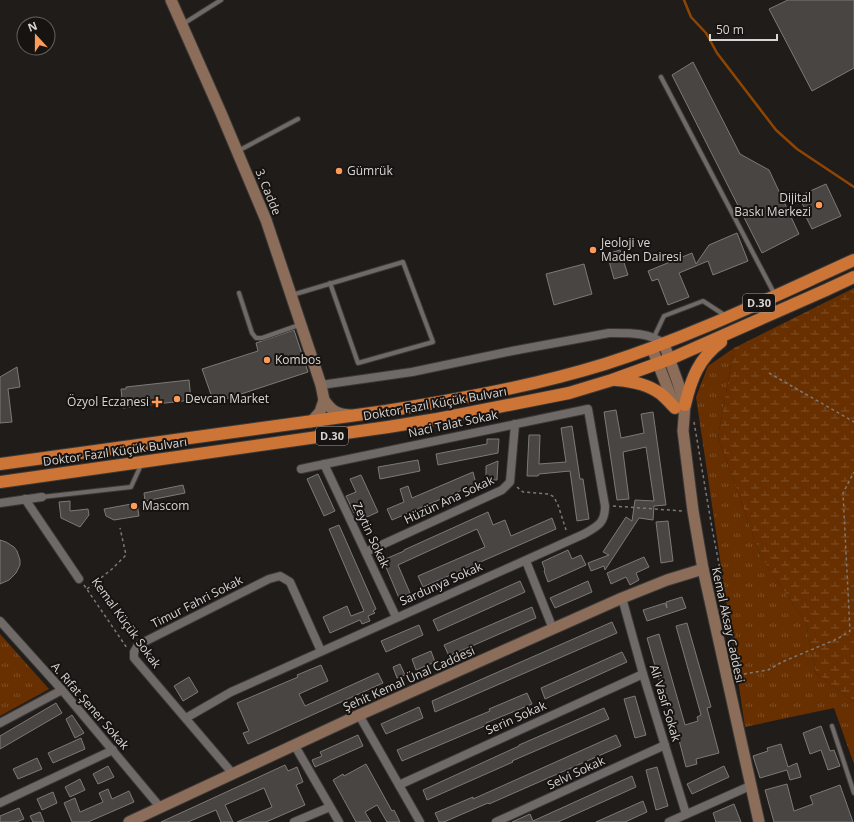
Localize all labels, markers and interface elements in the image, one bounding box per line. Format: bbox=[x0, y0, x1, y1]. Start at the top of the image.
north arrow bbox=[16, 16, 56, 56]
scale bar bbox=[710, 16, 777, 42]
text: N bbox=[25, 18, 39, 35]
text: 50 m bbox=[716, 21, 744, 38]
place label: Gümrük bbox=[347, 162, 393, 179]
street label: 3. Cadde bbox=[251, 166, 286, 218]
marker: Gümrük bbox=[334, 166, 344, 176]
place label: Dijital Baskı Merkezi bbox=[734, 189, 811, 220]
marker: Dijital Baskı Merkezi bbox=[814, 200, 824, 210]
place label: Jeoloji ve Maden Dairesi bbox=[600, 234, 682, 265]
marker: Jeoloji ve Maden Dairesi bbox=[588, 245, 598, 255]
road number: D.30 bbox=[743, 294, 775, 312]
place label: Kombos bbox=[275, 351, 321, 368]
marker: Kombos bbox=[262, 355, 272, 365]
street label: Doktor Fazıl Küçük Bulvarı bbox=[362, 383, 508, 425]
place label: Devcan Market bbox=[185, 390, 269, 407]
place label: Özyol Eczanesi bbox=[67, 393, 149, 410]
marker: Devcan Market bbox=[172, 394, 182, 404]
marker: Özyol Eczanesi bbox=[152, 397, 162, 407]
street label: Naci Talat Sokak bbox=[407, 406, 500, 441]
road number: D.30 bbox=[316, 427, 348, 445]
street label: Doktor Fazıl Küçük Bulvarı bbox=[42, 433, 188, 470]
street label: Hüzün Ana Sokak bbox=[401, 471, 497, 528]
place label: Mascom bbox=[142, 497, 189, 514]
street label: Zeytin Sokak bbox=[349, 499, 394, 571]
marker: Mascom bbox=[129, 501, 139, 511]
street label: Sardunya Sokak bbox=[397, 557, 486, 609]
street label: Kemal Aksay Caddesi bbox=[708, 566, 749, 684]
street label: Timur Fahri Sokak bbox=[148, 571, 246, 632]
street label: Kemal Küçük Sokak bbox=[88, 574, 166, 672]
street label: Şehit Kemal Ünal Caddesi bbox=[340, 642, 477, 715]
street label: A. Rıfat Şener Sokak bbox=[48, 658, 134, 754]
street label: Ali Vasıf Sokak bbox=[646, 662, 685, 744]
street label: Serin Sokak bbox=[483, 696, 549, 738]
street label: Selvi Sokak bbox=[544, 752, 608, 793]

